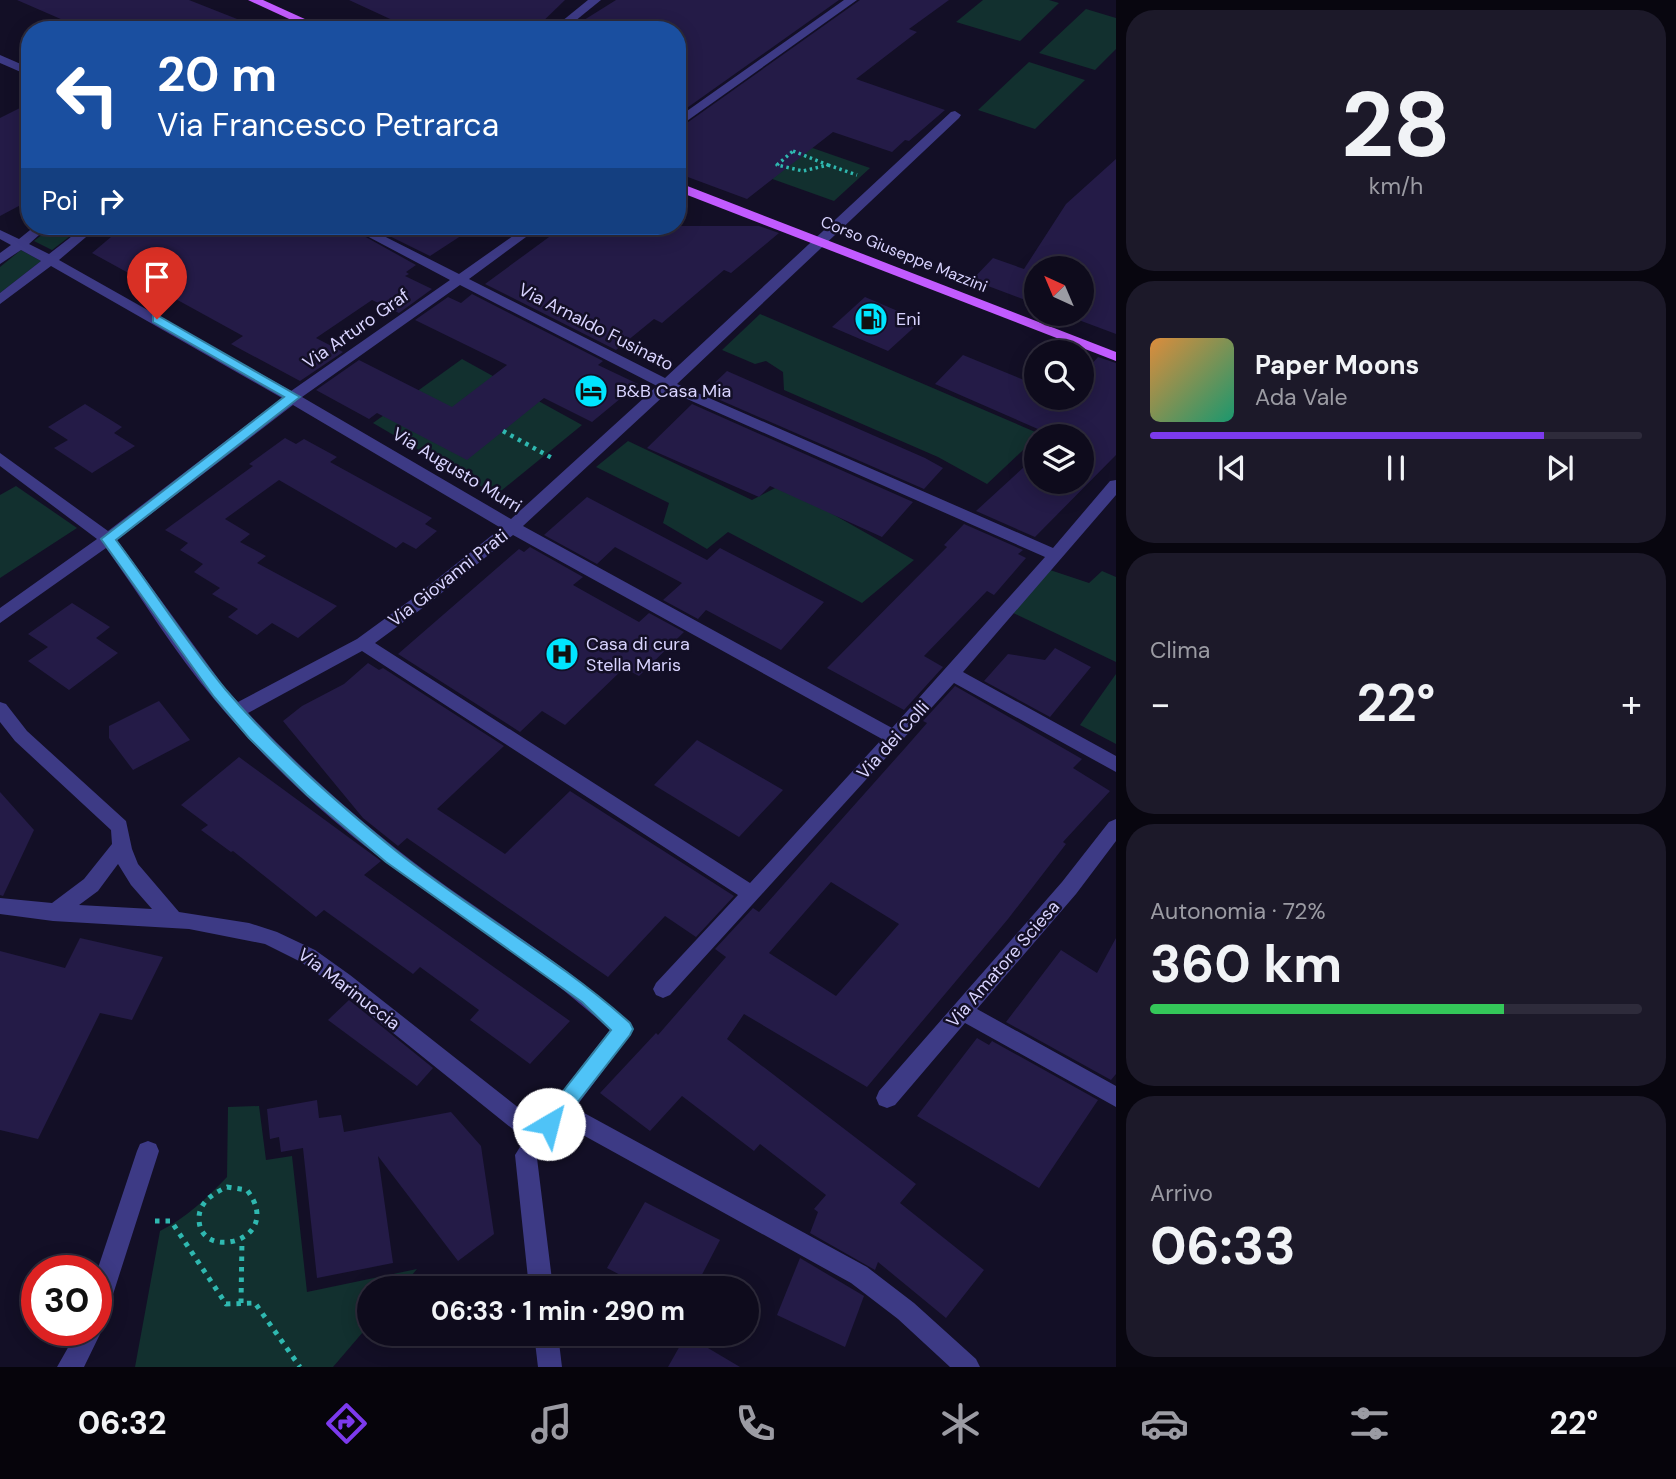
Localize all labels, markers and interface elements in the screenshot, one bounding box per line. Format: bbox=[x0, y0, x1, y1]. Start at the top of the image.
text: 20 m bbox=[157, 42, 277, 106]
icon: left bbox=[42, 49, 133, 140]
text: 28 bbox=[1341, 66, 1451, 184]
text: Via Francesco Petrarca bbox=[157, 104, 499, 146]
text: km/h bbox=[1369, 171, 1423, 201]
icon: right bbox=[92, 182, 130, 220]
text: Poi bbox=[42, 184, 78, 218]
street label: Corso Giuseppe Mazzini bbox=[818, 211, 990, 297]
pin bbox=[127, 247, 187, 319]
north arrow bbox=[1024, 256, 1094, 326]
map controls bbox=[1024, 256, 1094, 494]
icon: arrive bbox=[138, 258, 176, 296]
street label: Via Arnaldo Fusinato bbox=[514, 277, 678, 377]
street label: Via Arturo Graf bbox=[298, 283, 414, 375]
fuel station icon: Eni bbox=[852, 300, 890, 338]
place label: Eni bbox=[896, 307, 921, 331]
button: search bbox=[1024, 340, 1094, 410]
text: Paper Moons bbox=[1255, 348, 1419, 382]
hotel icon: B&B Casa Mia bbox=[572, 372, 610, 410]
place label: B&B Casa Mia bbox=[616, 379, 731, 403]
text: Ada Vale bbox=[1255, 382, 1348, 412]
street label: Via Augusto Murri bbox=[388, 422, 526, 518]
button: layers bbox=[1024, 424, 1094, 494]
icon: previous bbox=[1213, 449, 1251, 487]
icon: pause bbox=[1377, 449, 1415, 487]
icon: next bbox=[1541, 449, 1579, 487]
street label: Via Giovanni Prati bbox=[383, 524, 513, 632]
place label: Casa di cura Stella Maris bbox=[586, 632, 690, 677]
hospital icon: Casa di cura Stella Maris bbox=[543, 635, 581, 673]
text: Clima bbox=[1150, 635, 1210, 665]
text: 22° bbox=[1357, 669, 1435, 737]
text: − bbox=[1150, 679, 1171, 729]
text: + bbox=[1621, 679, 1642, 729]
street label: Via dei Colli bbox=[851, 696, 935, 784]
street label: Via Amatore Sciesa bbox=[941, 895, 1065, 1033]
text: Autonomia · 72% bbox=[1150, 896, 1326, 926]
text: 360 km bbox=[1150, 930, 1342, 998]
street label: Via Marinuccia bbox=[293, 943, 405, 1035]
position arrow bbox=[512, 1087, 586, 1161]
text: Arrivo bbox=[1150, 1178, 1213, 1208]
text: 06:33 bbox=[1150, 1212, 1296, 1280]
speed limit sign: 30 bbox=[21, 1255, 112, 1346]
text: 06:33 · 1 min · 290 m bbox=[431, 1294, 685, 1328]
icon: directions bbox=[322, 1399, 371, 1448]
icon: music bbox=[527, 1399, 576, 1448]
icon: phone bbox=[731, 1399, 780, 1448]
icon: climate bbox=[936, 1399, 985, 1448]
icon: car bbox=[1140, 1399, 1189, 1448]
icon: filters bbox=[1345, 1399, 1394, 1448]
text: 06:32 bbox=[78, 1402, 167, 1444]
text: 22° bbox=[1550, 1402, 1598, 1444]

